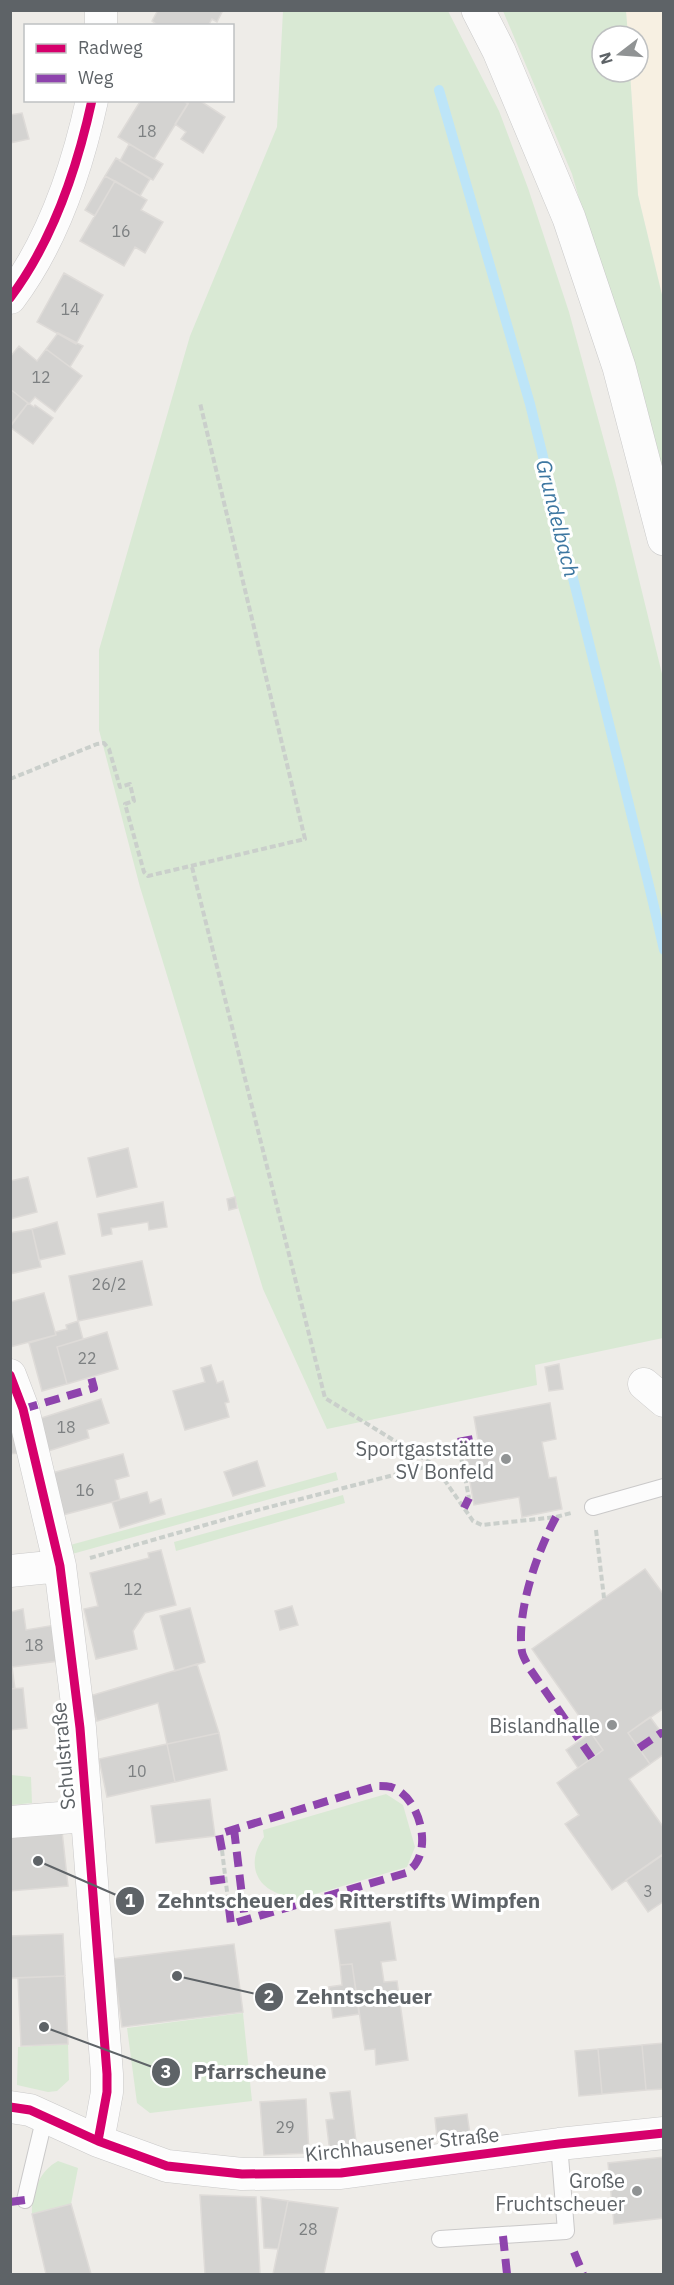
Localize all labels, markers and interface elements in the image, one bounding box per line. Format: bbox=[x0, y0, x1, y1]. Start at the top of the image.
legend bbox=[24, 24, 234, 102]
north arrow bbox=[590, 24, 650, 84]
text: Radweg bbox=[78, 36, 143, 59]
text: N bbox=[594, 50, 617, 67]
text: Weg bbox=[78, 66, 114, 89]
house number: 18 bbox=[137, 121, 157, 141]
house number: 16 bbox=[111, 221, 131, 241]
house number: 14 bbox=[60, 299, 80, 319]
house number: 12 bbox=[31, 367, 51, 387]
water label: Grundelbach bbox=[530, 456, 586, 580]
house number: 26/2 bbox=[92, 1274, 126, 1294]
house number: 22 bbox=[77, 1348, 97, 1368]
house number: 18 bbox=[56, 1417, 76, 1437]
place label: Sportgaststätte SV Bonfeld bbox=[355, 1435, 494, 1485]
marker: Sportgaststätte SV Bonfeld bbox=[499, 1452, 513, 1466]
house number: 16 bbox=[75, 1480, 95, 1500]
house number: 12 bbox=[123, 1579, 143, 1599]
house number: 18 bbox=[24, 1635, 44, 1655]
street label: Schulstraße bbox=[45, 1701, 81, 1811]
place label: Bislandhalle bbox=[489, 1712, 600, 1739]
marker: Bislandhalle bbox=[605, 1718, 619, 1732]
house number: 10 bbox=[127, 1761, 147, 1781]
callout: Zehntscheuer des Ritterstifts Wimpfen bbox=[115, 1881, 552, 1920]
house number: 3 bbox=[643, 1881, 653, 1901]
text: Zehntscheuer des Ritterstifts Wimpfen bbox=[158, 1886, 540, 1914]
text: 1 bbox=[125, 1889, 136, 1912]
callout: Zehntscheuer bbox=[254, 1977, 444, 2016]
text: Zehntscheuer bbox=[296, 1982, 433, 2010]
text: 2 bbox=[264, 1985, 274, 2008]
callout: Pfarrscheune bbox=[151, 2052, 338, 2091]
text: Pfarrscheune bbox=[194, 2057, 327, 2085]
text: 3 bbox=[161, 2060, 171, 2083]
house number: 29 bbox=[275, 2117, 295, 2137]
street label: Kirchhausener Straße bbox=[304, 2120, 500, 2168]
place label: Große Fruchtscheuer bbox=[495, 2167, 625, 2217]
marker: Große Fruchtscheuer bbox=[630, 2184, 644, 2198]
house number: 28 bbox=[298, 2219, 318, 2239]

